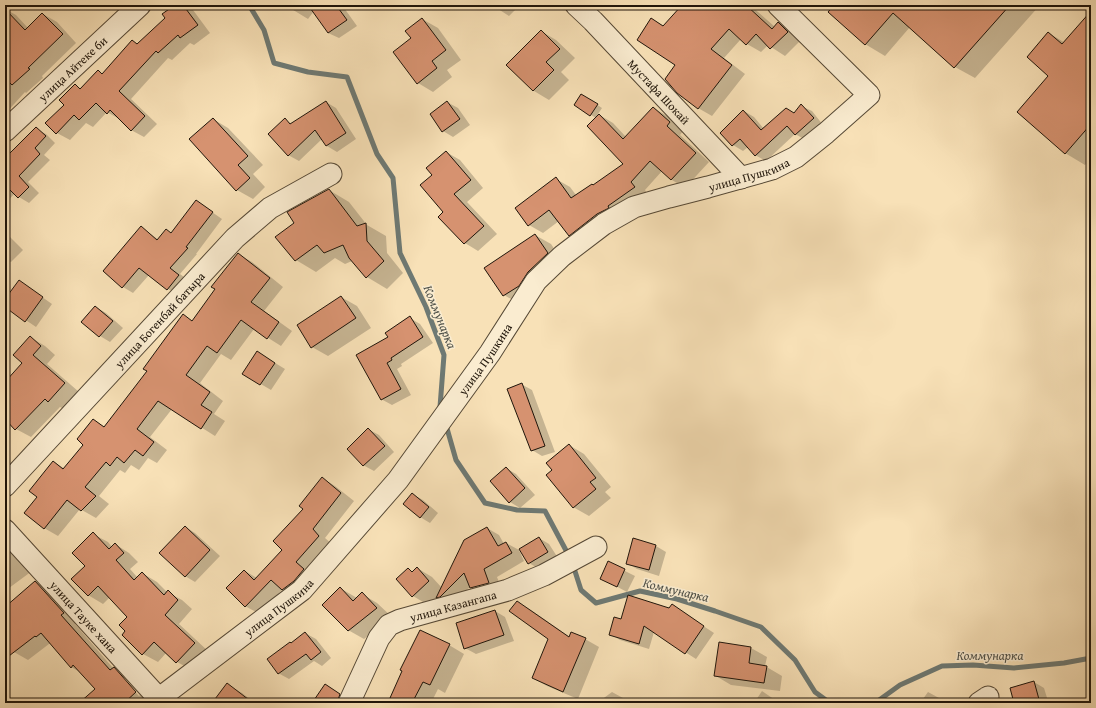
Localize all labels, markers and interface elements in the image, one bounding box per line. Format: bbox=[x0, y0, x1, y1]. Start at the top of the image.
street label: улица Айтеке би bbox=[33, 32, 111, 105]
street label: Мустафа Шокай bbox=[624, 55, 694, 128]
street label: улица Пушкина bbox=[705, 153, 792, 195]
street label: улица Богенбай батыра bbox=[110, 268, 209, 372]
water label: Коммунарка bbox=[419, 282, 461, 352]
street label: улица Пушкина bbox=[453, 319, 516, 399]
water label: Коммунарка bbox=[641, 573, 711, 607]
street label: улица Пушкина bbox=[239, 574, 317, 640]
street label: улица Тауке хана bbox=[46, 576, 122, 657]
street label: улица Казангапа bbox=[407, 585, 499, 626]
water label: Коммунарка bbox=[956, 646, 1024, 665]

